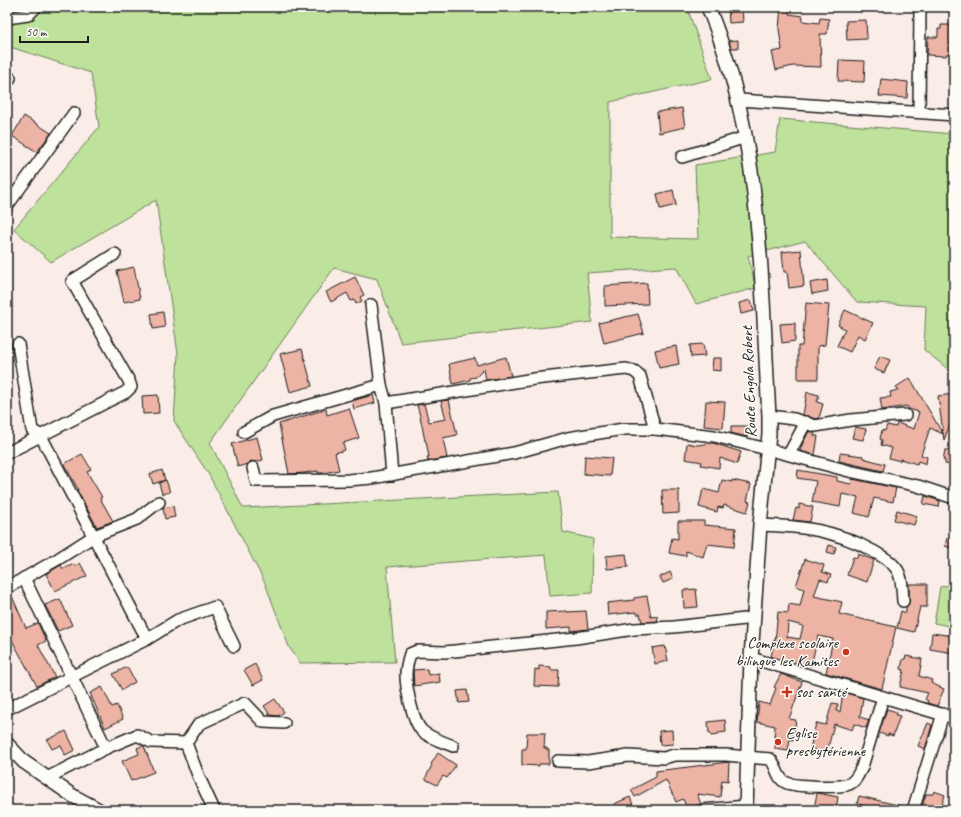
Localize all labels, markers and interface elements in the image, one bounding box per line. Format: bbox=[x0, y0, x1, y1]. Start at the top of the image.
scale bar bbox=[20, 18, 88, 44]
text: 50 m bbox=[26, 24, 48, 40]
street label: Route Engola Robert bbox=[737, 324, 761, 438]
place label: Complexe scolaire bilingue les Kamites bbox=[735, 633, 840, 671]
marker: Complexe scolaire bilingue les Kamites bbox=[841, 647, 851, 657]
place label: sos santé bbox=[796, 682, 849, 702]
marker: sos santé bbox=[781, 686, 793, 698]
place label: Eglise presbytérienne bbox=[786, 723, 867, 761]
marker: Eglise presbytérienne bbox=[773, 737, 783, 747]

